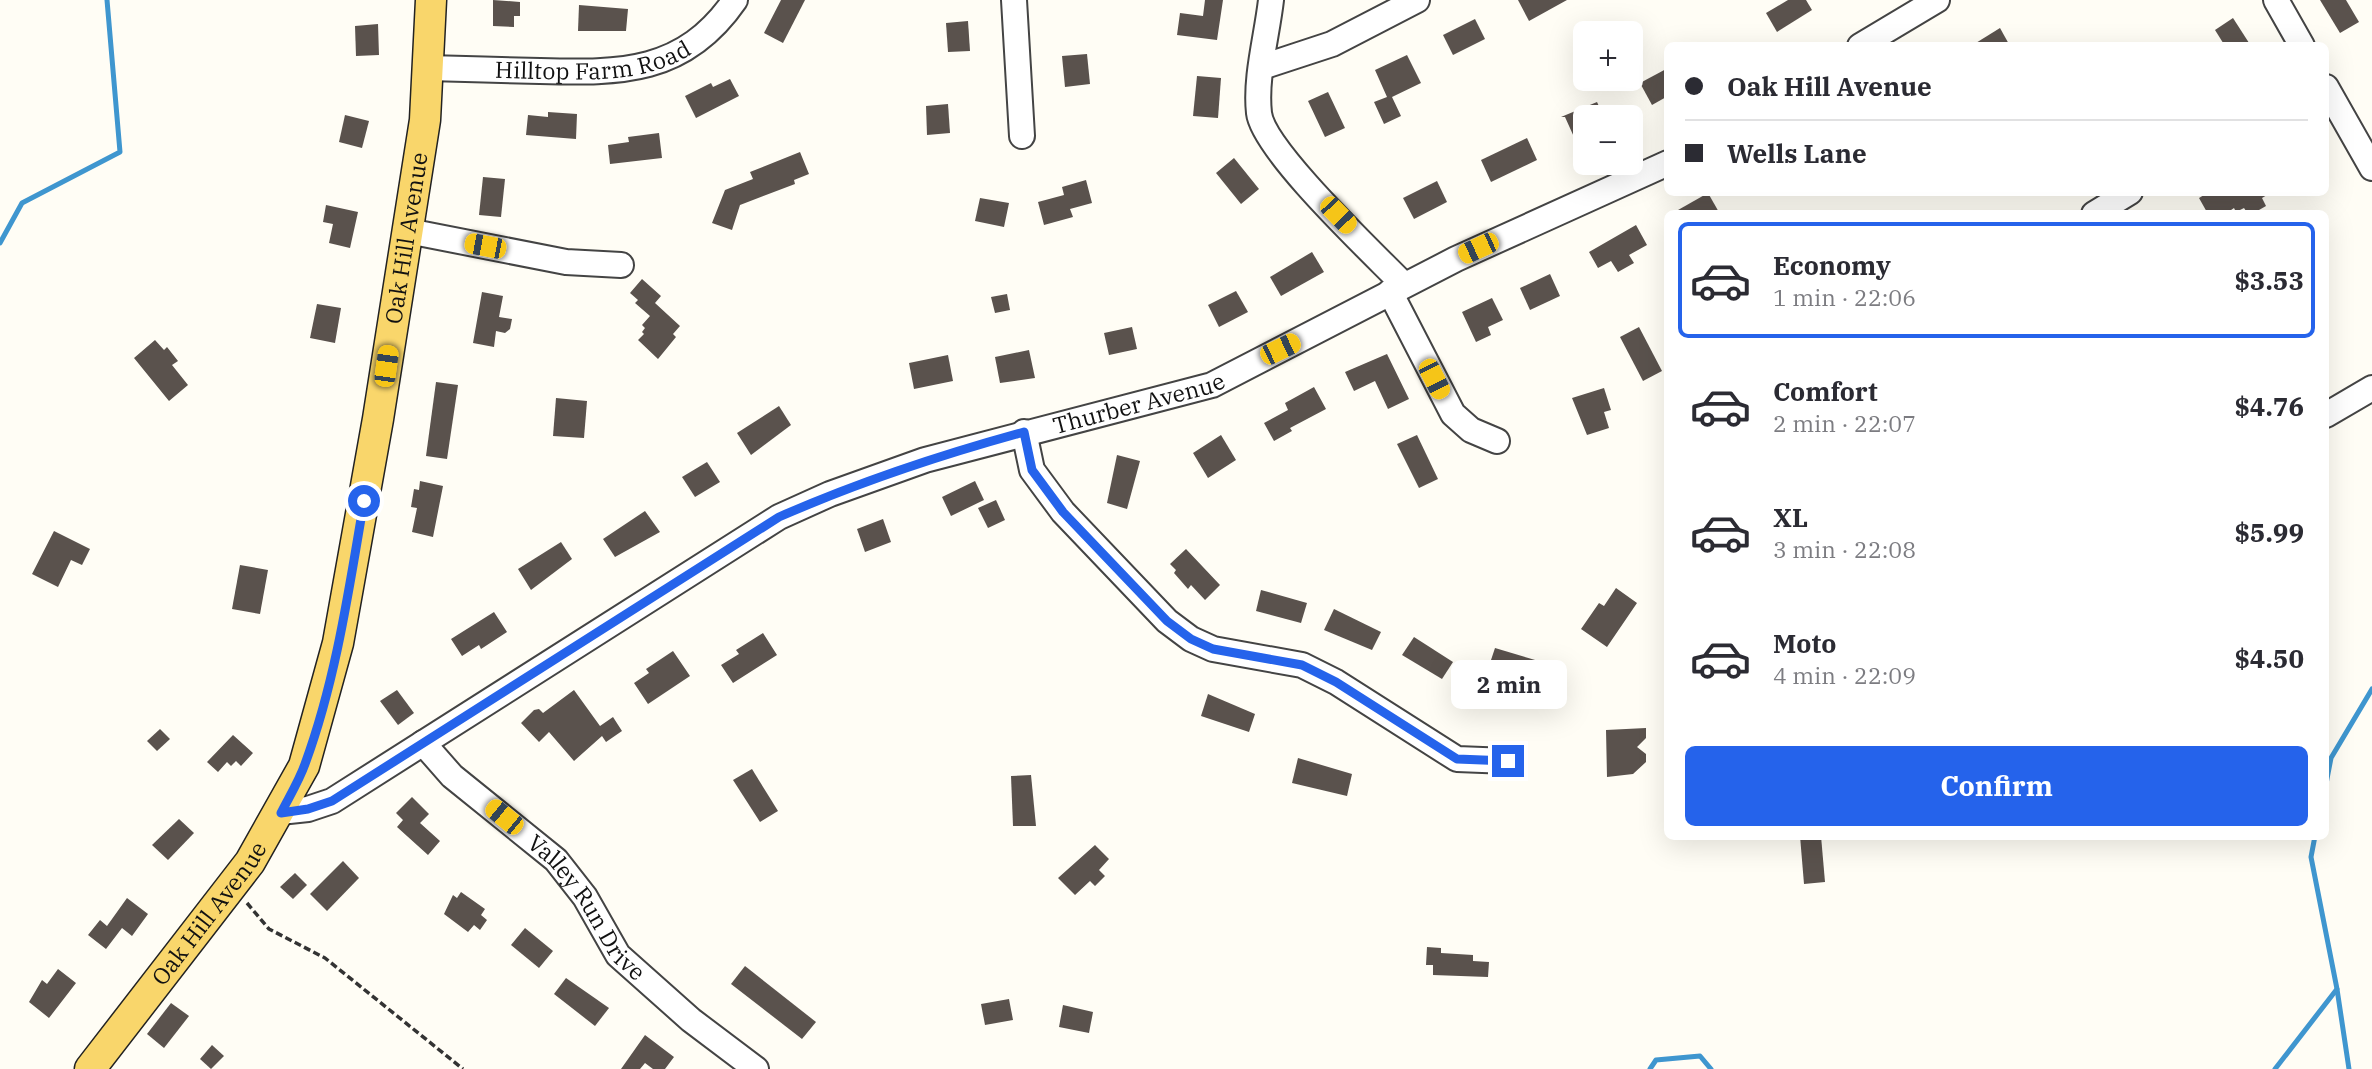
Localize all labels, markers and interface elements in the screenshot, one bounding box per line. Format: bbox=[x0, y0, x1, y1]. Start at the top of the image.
map controls bbox=[1573, 21, 1643, 175]
button: + bbox=[1573, 21, 1643, 91]
street label: Hilltop Farm Road bbox=[495, 33, 696, 86]
text: Oak Hill Avenue bbox=[1727, 69, 1932, 103]
button: − bbox=[1573, 105, 1643, 175]
text: Wells Lane bbox=[1727, 136, 1867, 170]
street label: Oak Hill Avenue bbox=[377, 150, 434, 326]
car bbox=[1316, 193, 1361, 237]
car bbox=[1455, 230, 1502, 266]
car bbox=[463, 232, 508, 260]
text: Economy bbox=[1773, 248, 1891, 282]
icon: car bbox=[1689, 249, 1752, 312]
text: $3.53 bbox=[2234, 263, 2304, 297]
text: 1 min · 22:06 bbox=[1773, 282, 1916, 312]
car bbox=[1257, 330, 1304, 368]
car bbox=[373, 344, 400, 388]
car bbox=[1416, 356, 1453, 402]
street label: Thurber Avenue bbox=[1049, 365, 1230, 440]
text: Comfort bbox=[1773, 374, 1878, 408]
icon: car bbox=[1689, 375, 1752, 438]
text: $4.76 bbox=[2234, 389, 2304, 423]
text: 2 min · 22:07 bbox=[1773, 408, 1916, 438]
route start bbox=[348, 485, 380, 517]
text: XL bbox=[1773, 500, 1808, 534]
icon: car bbox=[1689, 501, 1752, 564]
text: $5.99 bbox=[2234, 515, 2304, 549]
text: 3 min · 22:08 bbox=[1773, 534, 1916, 564]
text: Moto bbox=[1773, 626, 1836, 660]
icon: car bbox=[1689, 627, 1752, 690]
text: $4.50 bbox=[2234, 641, 2304, 675]
callout: 2 min bbox=[1450, 660, 1566, 708]
text: 4 min · 22:09 bbox=[1773, 660, 1916, 690]
text: 2 min bbox=[1477, 669, 1541, 699]
route end bbox=[1492, 745, 1524, 777]
button: Confirm bbox=[1685, 746, 2308, 826]
car bbox=[482, 796, 527, 838]
street label: Valley Run Drive bbox=[522, 827, 652, 986]
street label: Oak Hill Avenue bbox=[144, 836, 272, 991]

